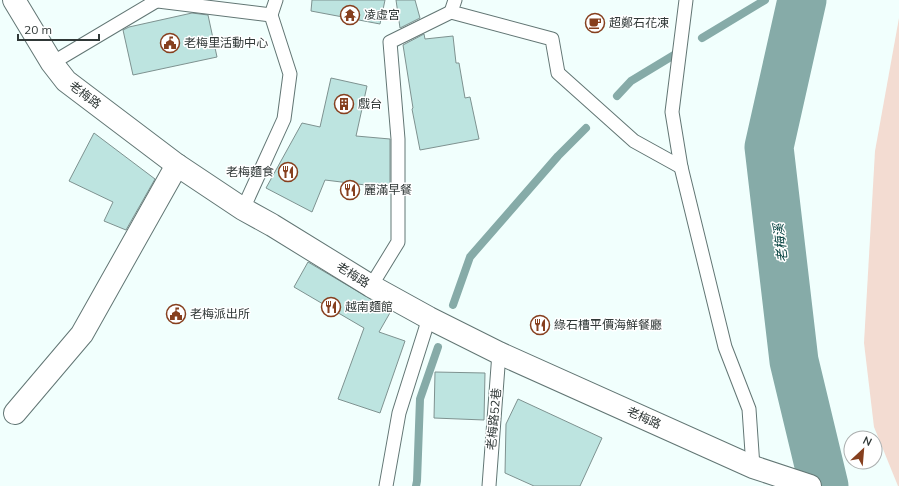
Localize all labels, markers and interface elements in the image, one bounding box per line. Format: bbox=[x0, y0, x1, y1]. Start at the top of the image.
temple icon: 凌虛宮 bbox=[339, 4, 361, 26]
place label: 凌虛宮 bbox=[364, 7, 400, 22]
cafe icon: 超鄭石花凍 bbox=[584, 12, 606, 34]
place label: 超鄭石花凍 bbox=[609, 15, 669, 30]
scale bar bbox=[18, 16, 99, 42]
text: 20 m bbox=[24, 22, 52, 37]
public building icon: 老梅里活動中心 bbox=[159, 32, 181, 54]
place label: 老梅里活動中心 bbox=[184, 35, 268, 50]
street label: 老梅路 bbox=[66, 78, 104, 111]
building icon: 戲台 bbox=[333, 93, 355, 115]
place label: 戲台 bbox=[358, 96, 382, 111]
restaurant icon: 老梅麵食 bbox=[277, 161, 299, 183]
place label: 老梅麵食 bbox=[226, 164, 274, 179]
restaurant icon: 麗滿早餐 bbox=[339, 179, 361, 201]
place label: 麗滿早餐 bbox=[364, 182, 412, 197]
water label: 老梅溪 bbox=[769, 221, 790, 263]
street label: 老梅路 bbox=[334, 259, 373, 290]
restaurant icon: 越南麵館 bbox=[320, 296, 342, 318]
place label: 越南麵館 bbox=[345, 299, 393, 314]
public building icon: 老梅派出所 bbox=[165, 303, 187, 325]
place label: 老梅派出所 bbox=[190, 306, 250, 321]
restaurant icon: 綠石槽平價海鮮餐廳 bbox=[529, 314, 551, 336]
place label: 綠石槽平價海鮮餐廳 bbox=[554, 317, 662, 332]
street label: 老梅路52巷 bbox=[483, 387, 504, 451]
street label: 老梅路 bbox=[625, 403, 664, 432]
north arrow bbox=[843, 430, 883, 470]
text: N bbox=[861, 433, 874, 449]

